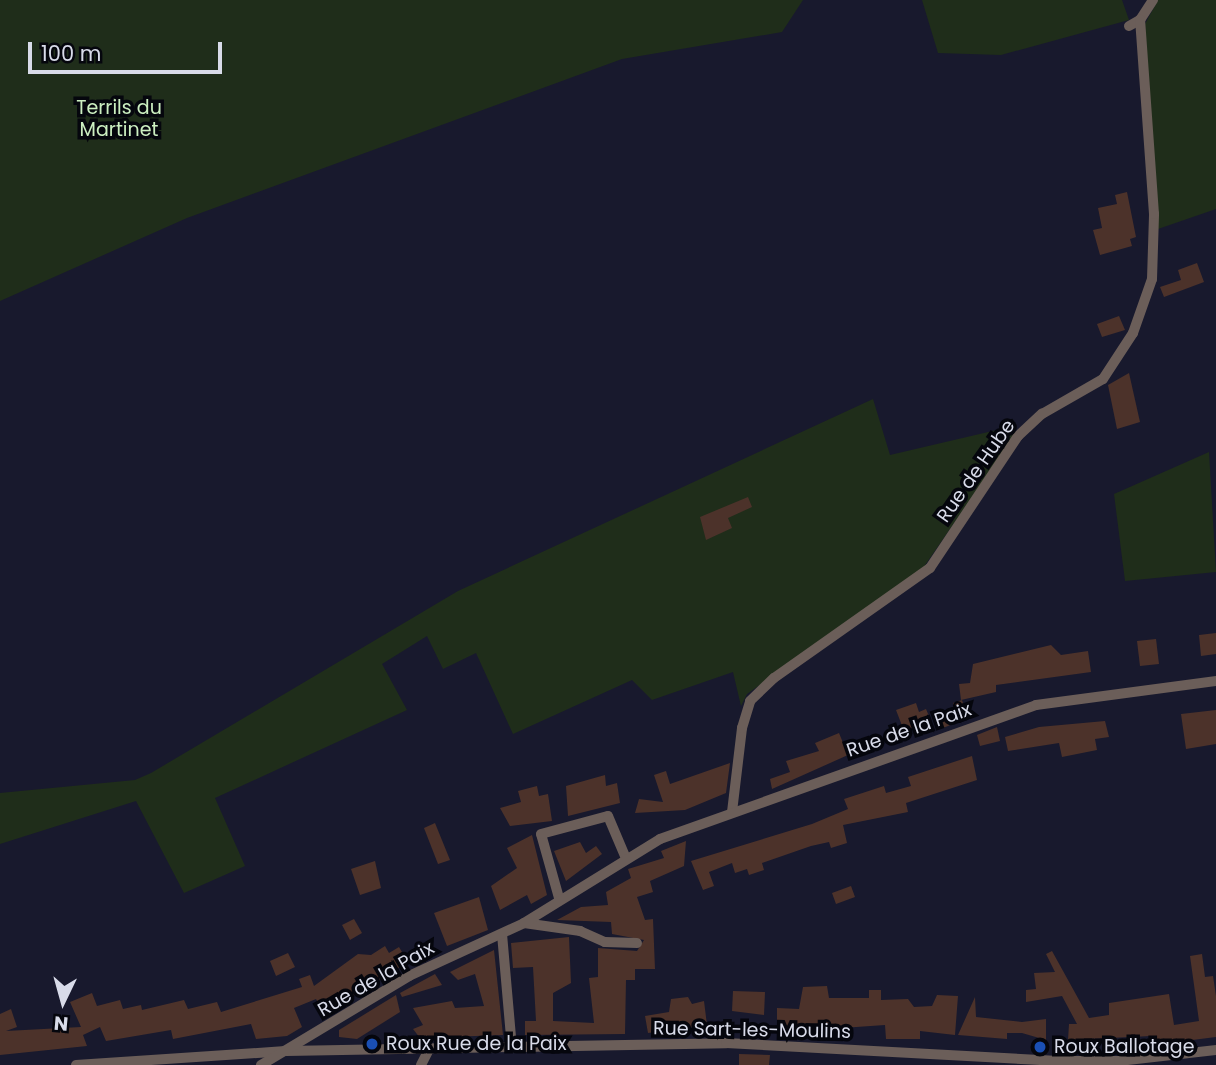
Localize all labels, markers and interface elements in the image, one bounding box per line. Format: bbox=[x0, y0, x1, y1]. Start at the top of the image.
scale bar bbox=[32, 28, 226, 72]
text: 100 m bbox=[41, 39, 101, 68]
park label: Terrils du Martinet bbox=[76, 97, 162, 141]
street label: Rue de Hube bbox=[932, 415, 1020, 527]
street label: Rue de la Paix bbox=[844, 698, 974, 762]
street label: Rue de la Paix bbox=[314, 937, 438, 1021]
north arrow bbox=[28, 967, 98, 1037]
text: N bbox=[53, 1009, 69, 1037]
street label: Rue Sart-les-Moulins bbox=[653, 1017, 851, 1043]
place label: Roux Rue de la Paix bbox=[386, 1033, 567, 1055]
marker: Roux Rue de la Paix bbox=[364, 1036, 380, 1052]
place label: Roux Ballotage bbox=[1054, 1036, 1194, 1058]
marker: Roux Ballotage bbox=[1032, 1039, 1048, 1055]

